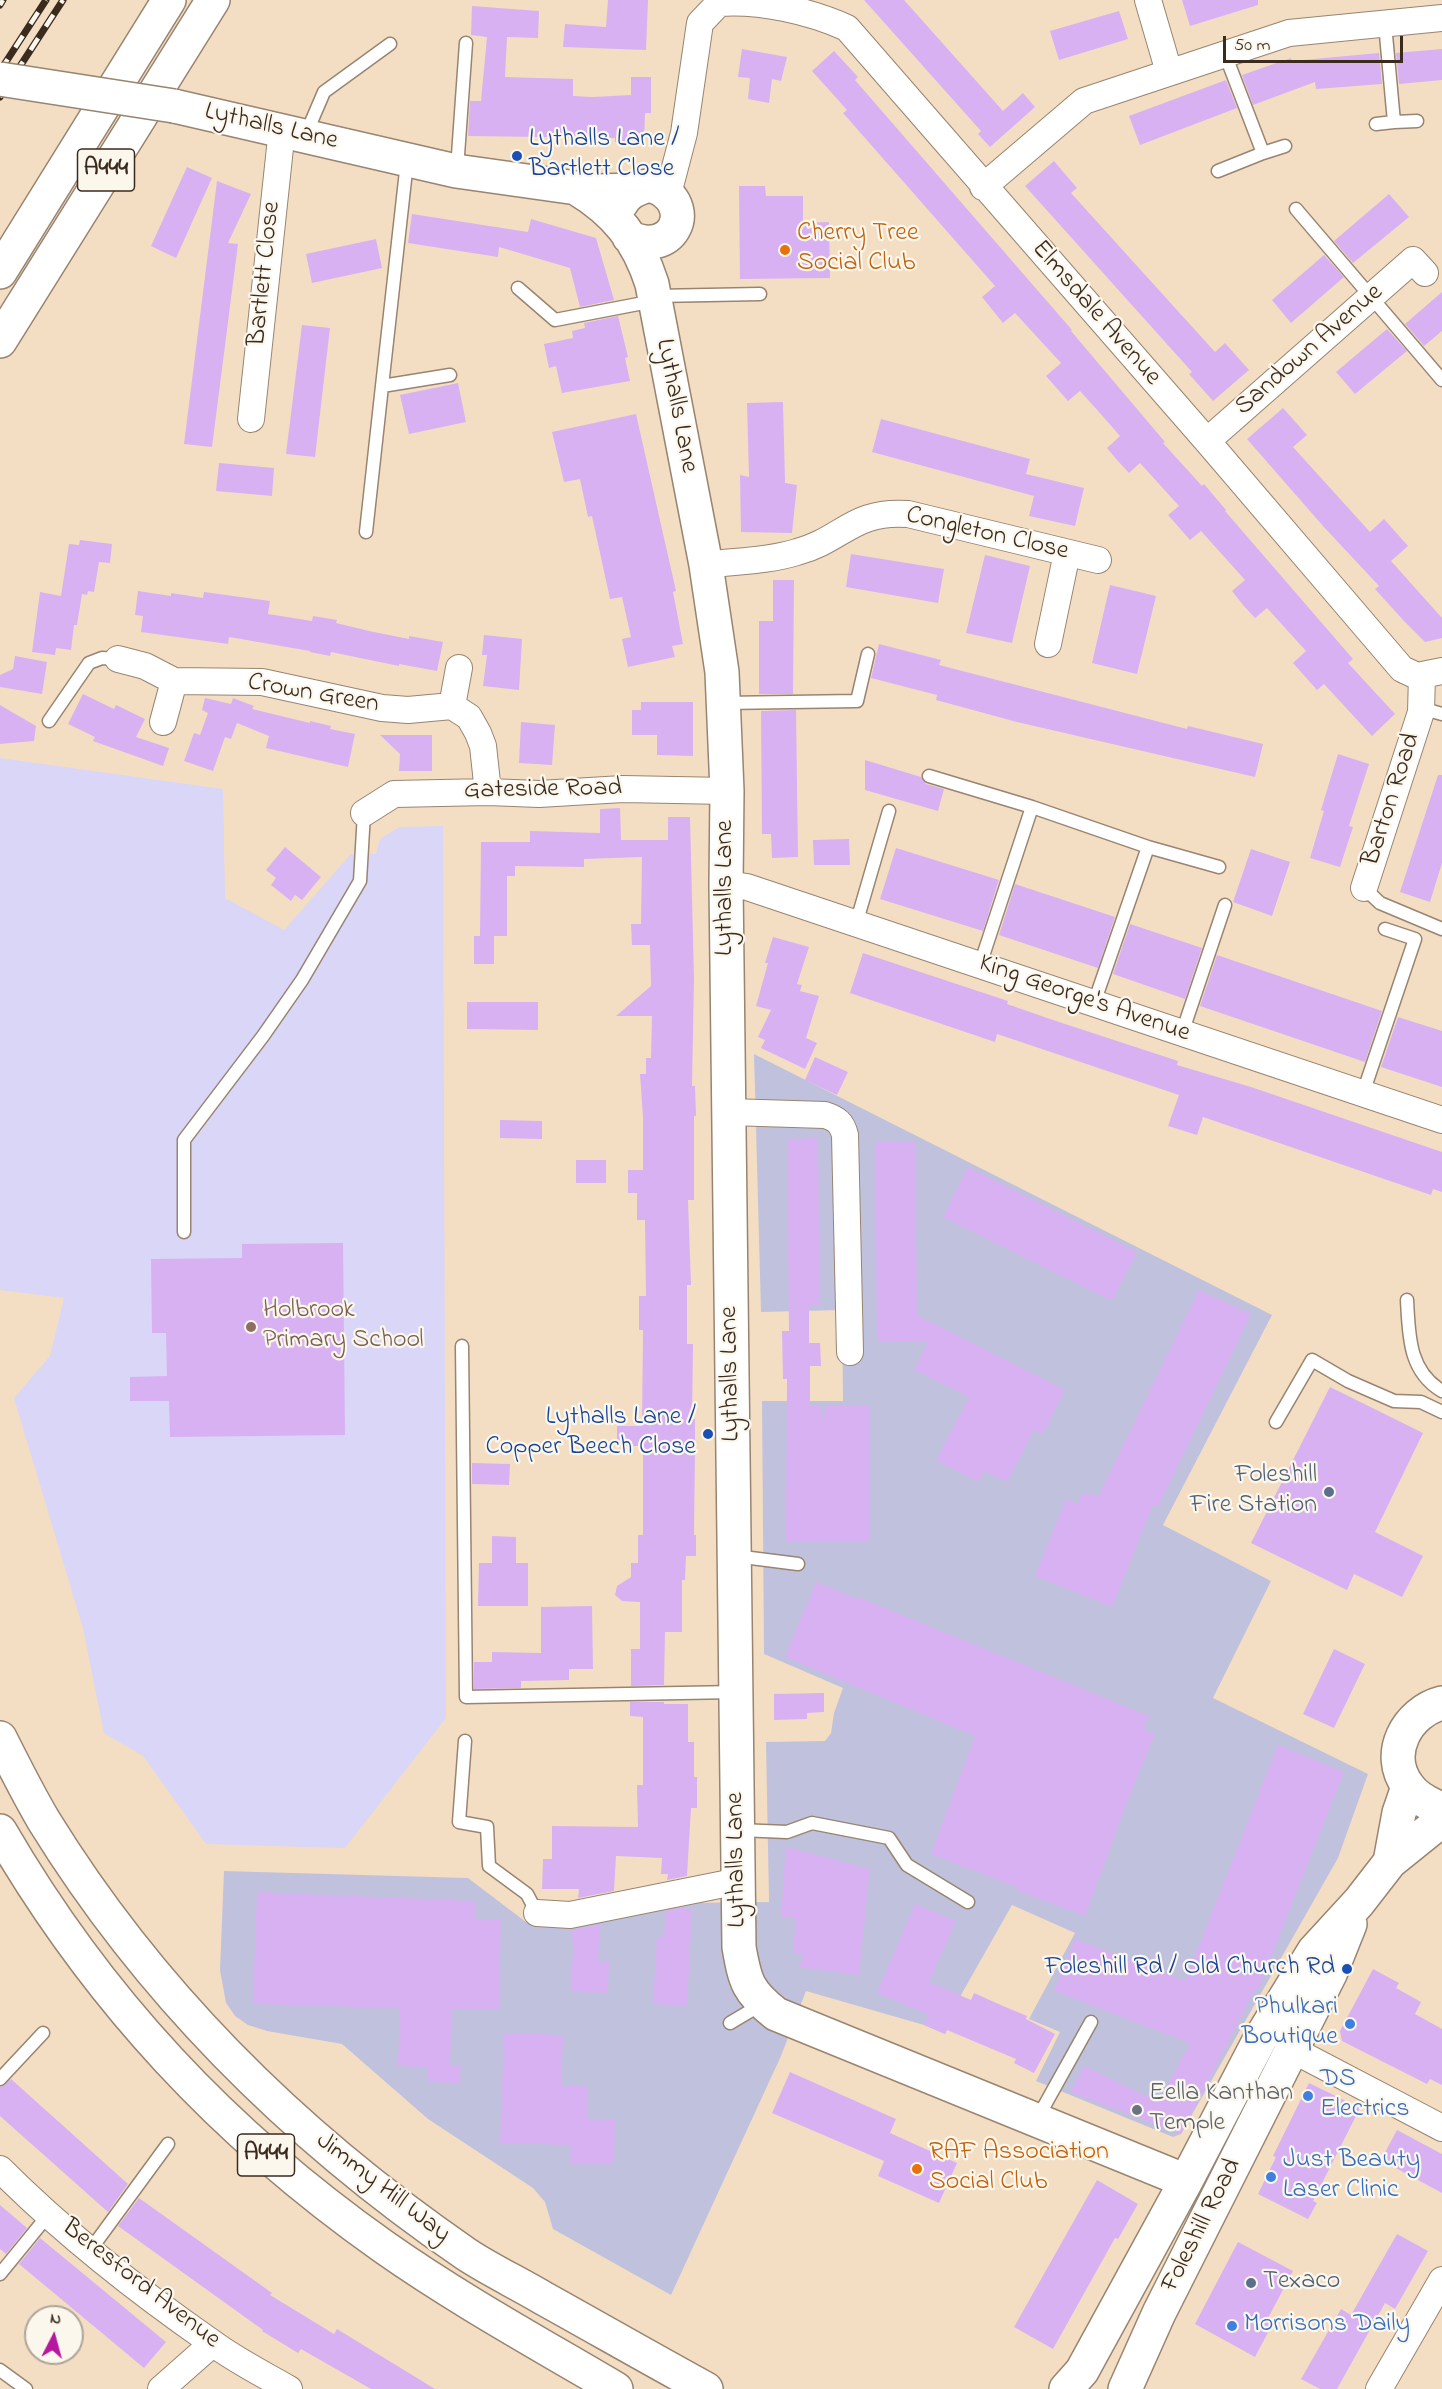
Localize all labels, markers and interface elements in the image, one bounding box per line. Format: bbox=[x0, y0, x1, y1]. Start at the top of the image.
scale bar bbox=[1226, 24, 1406, 62]
text: 50 m bbox=[1234, 33, 1271, 59]
street label: Lythalls Lane bbox=[201, 98, 341, 158]
place label: Lythalls Lane / Bartlett Close bbox=[529, 125, 679, 186]
road number: A444 bbox=[78, 149, 134, 191]
marker: Lythalls Lane / Bartlett Close bbox=[510, 149, 524, 163]
street label: Bartlett Close bbox=[243, 200, 289, 348]
place label: Cherry Tree Social Club bbox=[797, 219, 919, 280]
street label: Elmsdale Avenue bbox=[1023, 235, 1167, 393]
marker: Cherry Tree Social Club bbox=[778, 243, 792, 257]
street label: Sandown Avenue bbox=[1230, 278, 1390, 424]
street label: Lythalls Lane bbox=[647, 336, 703, 476]
street label: Congleton Close bbox=[903, 501, 1071, 569]
street label: Crown Green bbox=[245, 668, 381, 722]
street label: Barton Road bbox=[1357, 730, 1429, 870]
street label: Gateside Road bbox=[464, 774, 622, 808]
street label: Lythalls Lane bbox=[711, 820, 743, 956]
street label: King George's Avenue bbox=[974, 949, 1194, 1051]
place label: Holbrook Primary School bbox=[263, 1296, 424, 1358]
street label: Lythalls Lane bbox=[715, 1306, 749, 1442]
marker: Holbrook Primary School bbox=[244, 1320, 258, 1334]
place label: Lythalls Lane / Copper Beech Close bbox=[485, 1403, 696, 1464]
marker: Lythalls Lane / Copper Beech Close bbox=[701, 1427, 715, 1441]
place label: Foleshill Fire Station bbox=[1190, 1461, 1317, 1522]
marker: Foleshill Fire Station bbox=[1322, 1485, 1336, 1499]
street label: Lythalls Lane bbox=[721, 1792, 755, 1928]
place label: Foleshill Rd / Old Church Rd bbox=[1045, 1953, 1335, 1985]
marker: Foleshill Rd / Old Church Rd bbox=[1340, 1962, 1354, 1976]
place label: Phulkari Boutique bbox=[1242, 1993, 1338, 2054]
marker: Phulkari Boutique bbox=[1343, 2017, 1357, 2031]
place label: DS Electrics bbox=[1320, 2065, 1410, 2126]
place label: Eella Kanthan Temple bbox=[1149, 2079, 1293, 2140]
marker: DS Electrics bbox=[1301, 2089, 1315, 2103]
marker: Eella Kanthan Temple bbox=[1130, 2103, 1144, 2117]
street label: Jimmy Hill Way bbox=[308, 2127, 456, 2251]
road number: A444 bbox=[238, 2134, 294, 2176]
place label: RAF Association Social Club bbox=[929, 2138, 1109, 2200]
place label: Just Beauty Laser Clinic bbox=[1283, 2146, 1420, 2208]
street label: Foleshill Road bbox=[1156, 2154, 1250, 2298]
marker: RAF Association Social Club bbox=[910, 2162, 924, 2176]
marker: Just Beauty Laser Clinic bbox=[1264, 2170, 1278, 2184]
street label: Beresford Avenue bbox=[54, 2213, 226, 2357]
place label: Texaco bbox=[1263, 2267, 1340, 2299]
marker: Texaco bbox=[1244, 2276, 1258, 2290]
north arrow bbox=[24, 2305, 84, 2365]
text: N bbox=[49, 2307, 62, 2332]
place label: Morrisons Daily bbox=[1244, 2310, 1410, 2342]
marker: Morrisons Daily bbox=[1225, 2319, 1239, 2333]

